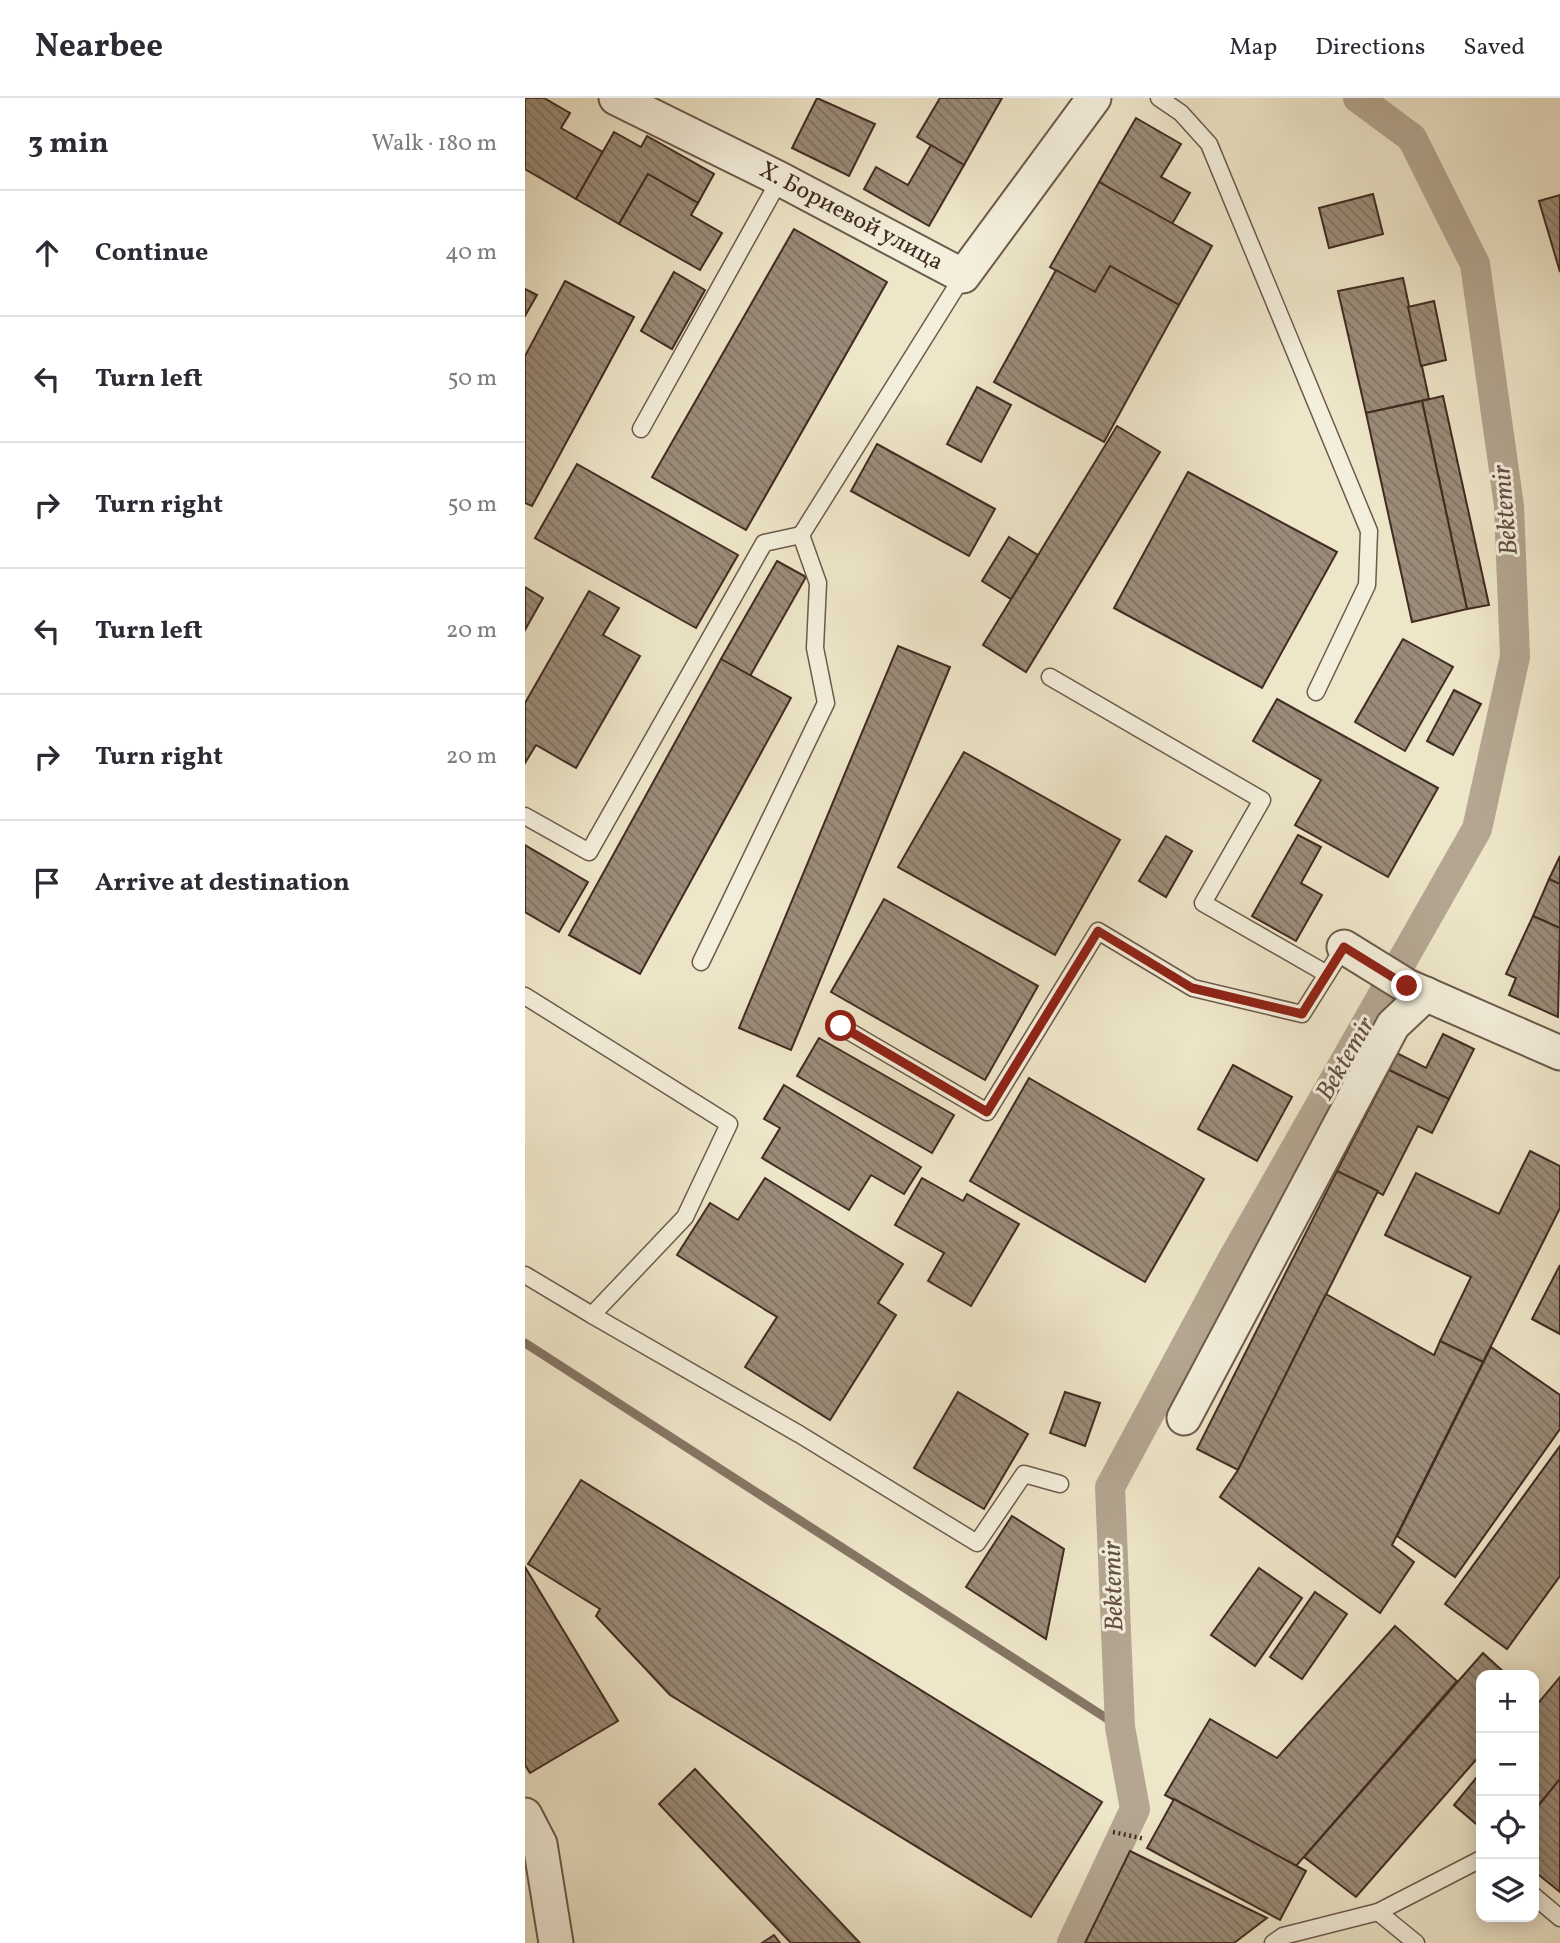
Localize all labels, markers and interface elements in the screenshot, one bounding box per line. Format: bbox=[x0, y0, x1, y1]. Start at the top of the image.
text: Nearbee bbox=[35, 25, 163, 71]
text: Map bbox=[1229, 31, 1277, 65]
text: Directions bbox=[1315, 31, 1425, 65]
text: Saved bbox=[1463, 31, 1525, 65]
text: 3 min bbox=[28, 123, 109, 165]
text: Walk · 180 m bbox=[372, 128, 497, 160]
street label: Х. Бориевой улица bbox=[753, 154, 949, 280]
icon: ahead bbox=[28, 234, 66, 272]
text: Continue bbox=[95, 235, 208, 271]
text: 40 m bbox=[445, 237, 497, 269]
icon: left bbox=[28, 360, 66, 398]
text: Turn left bbox=[95, 361, 203, 397]
text: 50 m bbox=[448, 363, 497, 395]
water label: Bektemir bbox=[1484, 463, 1528, 557]
icon: right bbox=[28, 486, 66, 524]
text: Turn right bbox=[95, 487, 223, 523]
text: 50 m bbox=[448, 489, 497, 521]
icon: left bbox=[28, 612, 66, 650]
text: Turn left bbox=[95, 613, 203, 649]
text: 20 m bbox=[446, 615, 497, 647]
icon: right bbox=[28, 738, 66, 776]
text: Turn right bbox=[95, 739, 223, 775]
text: 20 m bbox=[446, 741, 497, 773]
icon: arrive bbox=[28, 864, 66, 902]
text: Arrive at destination bbox=[95, 865, 350, 901]
route end bbox=[1391, 970, 1422, 1001]
route start bbox=[825, 1010, 856, 1041]
water label: Bektemir bbox=[1308, 1010, 1385, 1107]
water label: Bektemir bbox=[1094, 1540, 1134, 1632]
map controls bbox=[1476, 1670, 1539, 1922]
button: + bbox=[1476, 1670, 1539, 1733]
button: − bbox=[1476, 1733, 1539, 1796]
button: locate bbox=[1476, 1796, 1539, 1859]
button: layers bbox=[1476, 1859, 1539, 1922]

